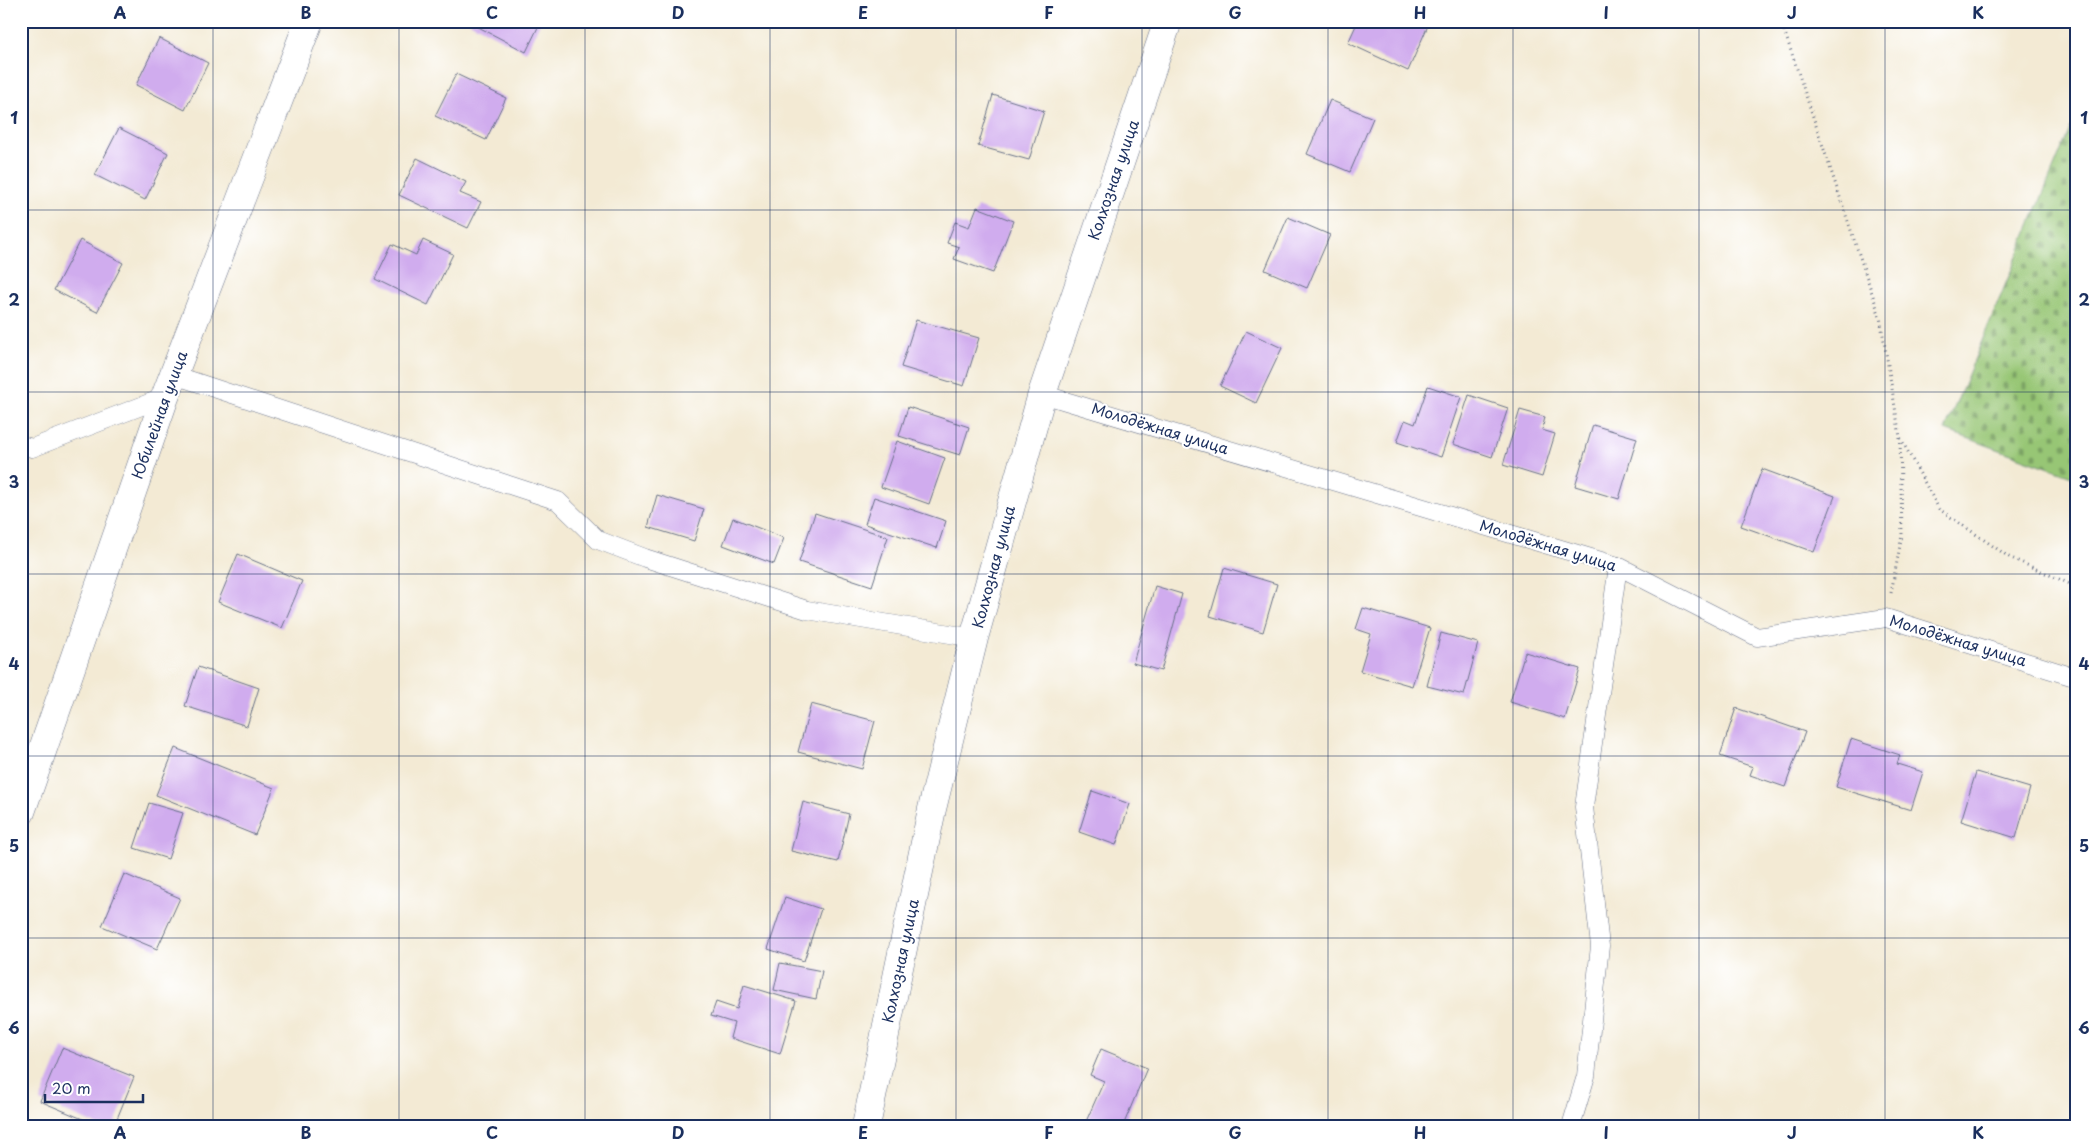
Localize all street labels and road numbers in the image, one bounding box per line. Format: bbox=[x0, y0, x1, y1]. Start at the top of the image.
street label: Колхозная улица bbox=[1081, 116, 1144, 243]
street label: Юбилейная улица bbox=[125, 347, 193, 482]
street label: Молодёжная улица bbox=[1089, 396, 1232, 460]
street label: Колхозная улица bbox=[965, 502, 1020, 630]
street label: Молодёжная улица bbox=[1477, 513, 1620, 577]
street label: Молодёжная улица bbox=[1887, 608, 2030, 672]
street label: Колхозная улица bbox=[875, 896, 924, 1025]

